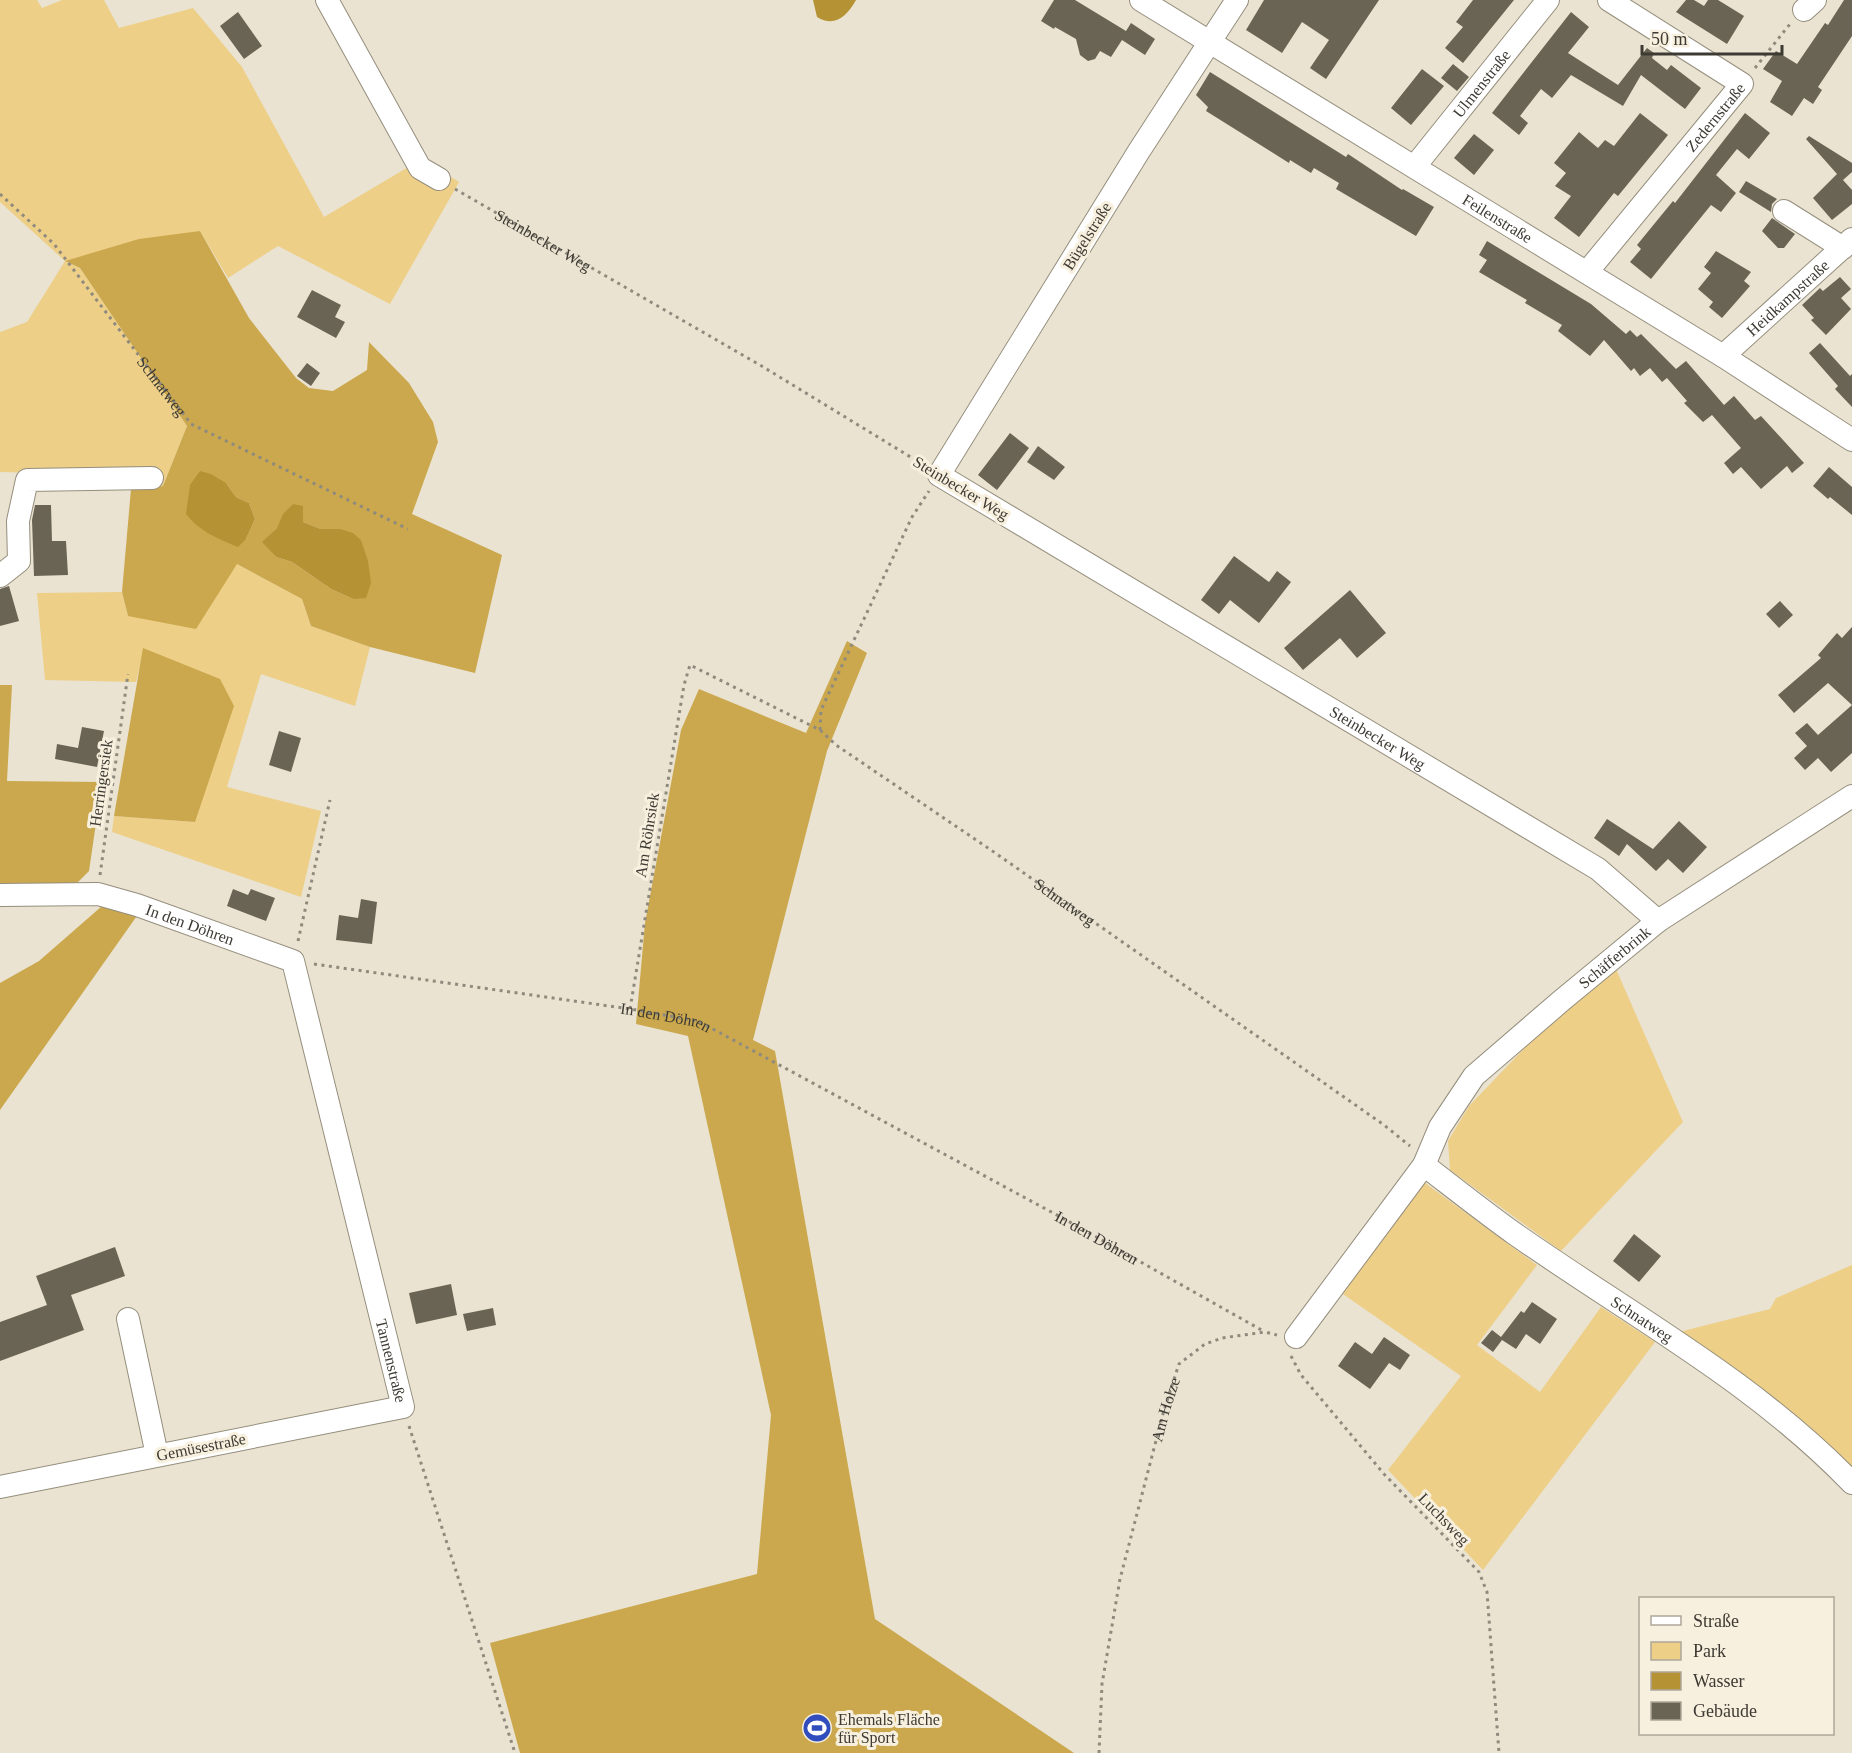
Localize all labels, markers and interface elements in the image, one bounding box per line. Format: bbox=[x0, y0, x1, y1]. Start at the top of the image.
scale bar bbox=[1642, 18, 1782, 56]
text: 50 m bbox=[1651, 29, 1688, 49]
street label: Ulmenstraße bbox=[1449, 46, 1513, 121]
street label: Zedernstraße bbox=[1682, 79, 1748, 155]
street label: Feilenstraße bbox=[1460, 190, 1535, 246]
street label: Bügelstraße bbox=[1060, 199, 1115, 273]
street label: Steinbecker Weg bbox=[492, 206, 594, 275]
street label: Heidkampstraße bbox=[1743, 256, 1832, 339]
street label: Schnatweg bbox=[134, 353, 190, 420]
street label: Steinbecker Weg bbox=[910, 453, 1012, 524]
street label: Steinbecker Weg bbox=[1327, 702, 1429, 773]
street label: Herringersiek bbox=[86, 738, 117, 828]
street label: Am Röhrsiek bbox=[632, 791, 662, 879]
street label: Schnatweg bbox=[1031, 875, 1099, 930]
street label: In den Döhren bbox=[144, 900, 237, 948]
street label: Schäfferbrink bbox=[1575, 923, 1654, 991]
street label: In den Döhren bbox=[619, 999, 714, 1035]
street label: In den Döhren bbox=[1052, 1207, 1141, 1267]
street label: Schnatweg bbox=[1608, 1292, 1676, 1346]
street label: Tannenstraße bbox=[373, 1317, 410, 1404]
street label: Am Holze bbox=[1148, 1375, 1183, 1443]
street label: Gemüsestraße bbox=[155, 1430, 247, 1464]
street label: Luchsweg bbox=[1414, 1489, 1473, 1549]
legend bbox=[1639, 1597, 1834, 1735]
text: Straße bbox=[1693, 1611, 1739, 1631]
text: Park bbox=[1693, 1641, 1726, 1661]
text: Wasser bbox=[1693, 1671, 1745, 1691]
text: Gebäude bbox=[1693, 1701, 1757, 1721]
place label: Ehemals Fläche für Sport bbox=[838, 1711, 940, 1747]
sports icon: Ehemals Fläche für Sport bbox=[801, 1712, 833, 1744]

